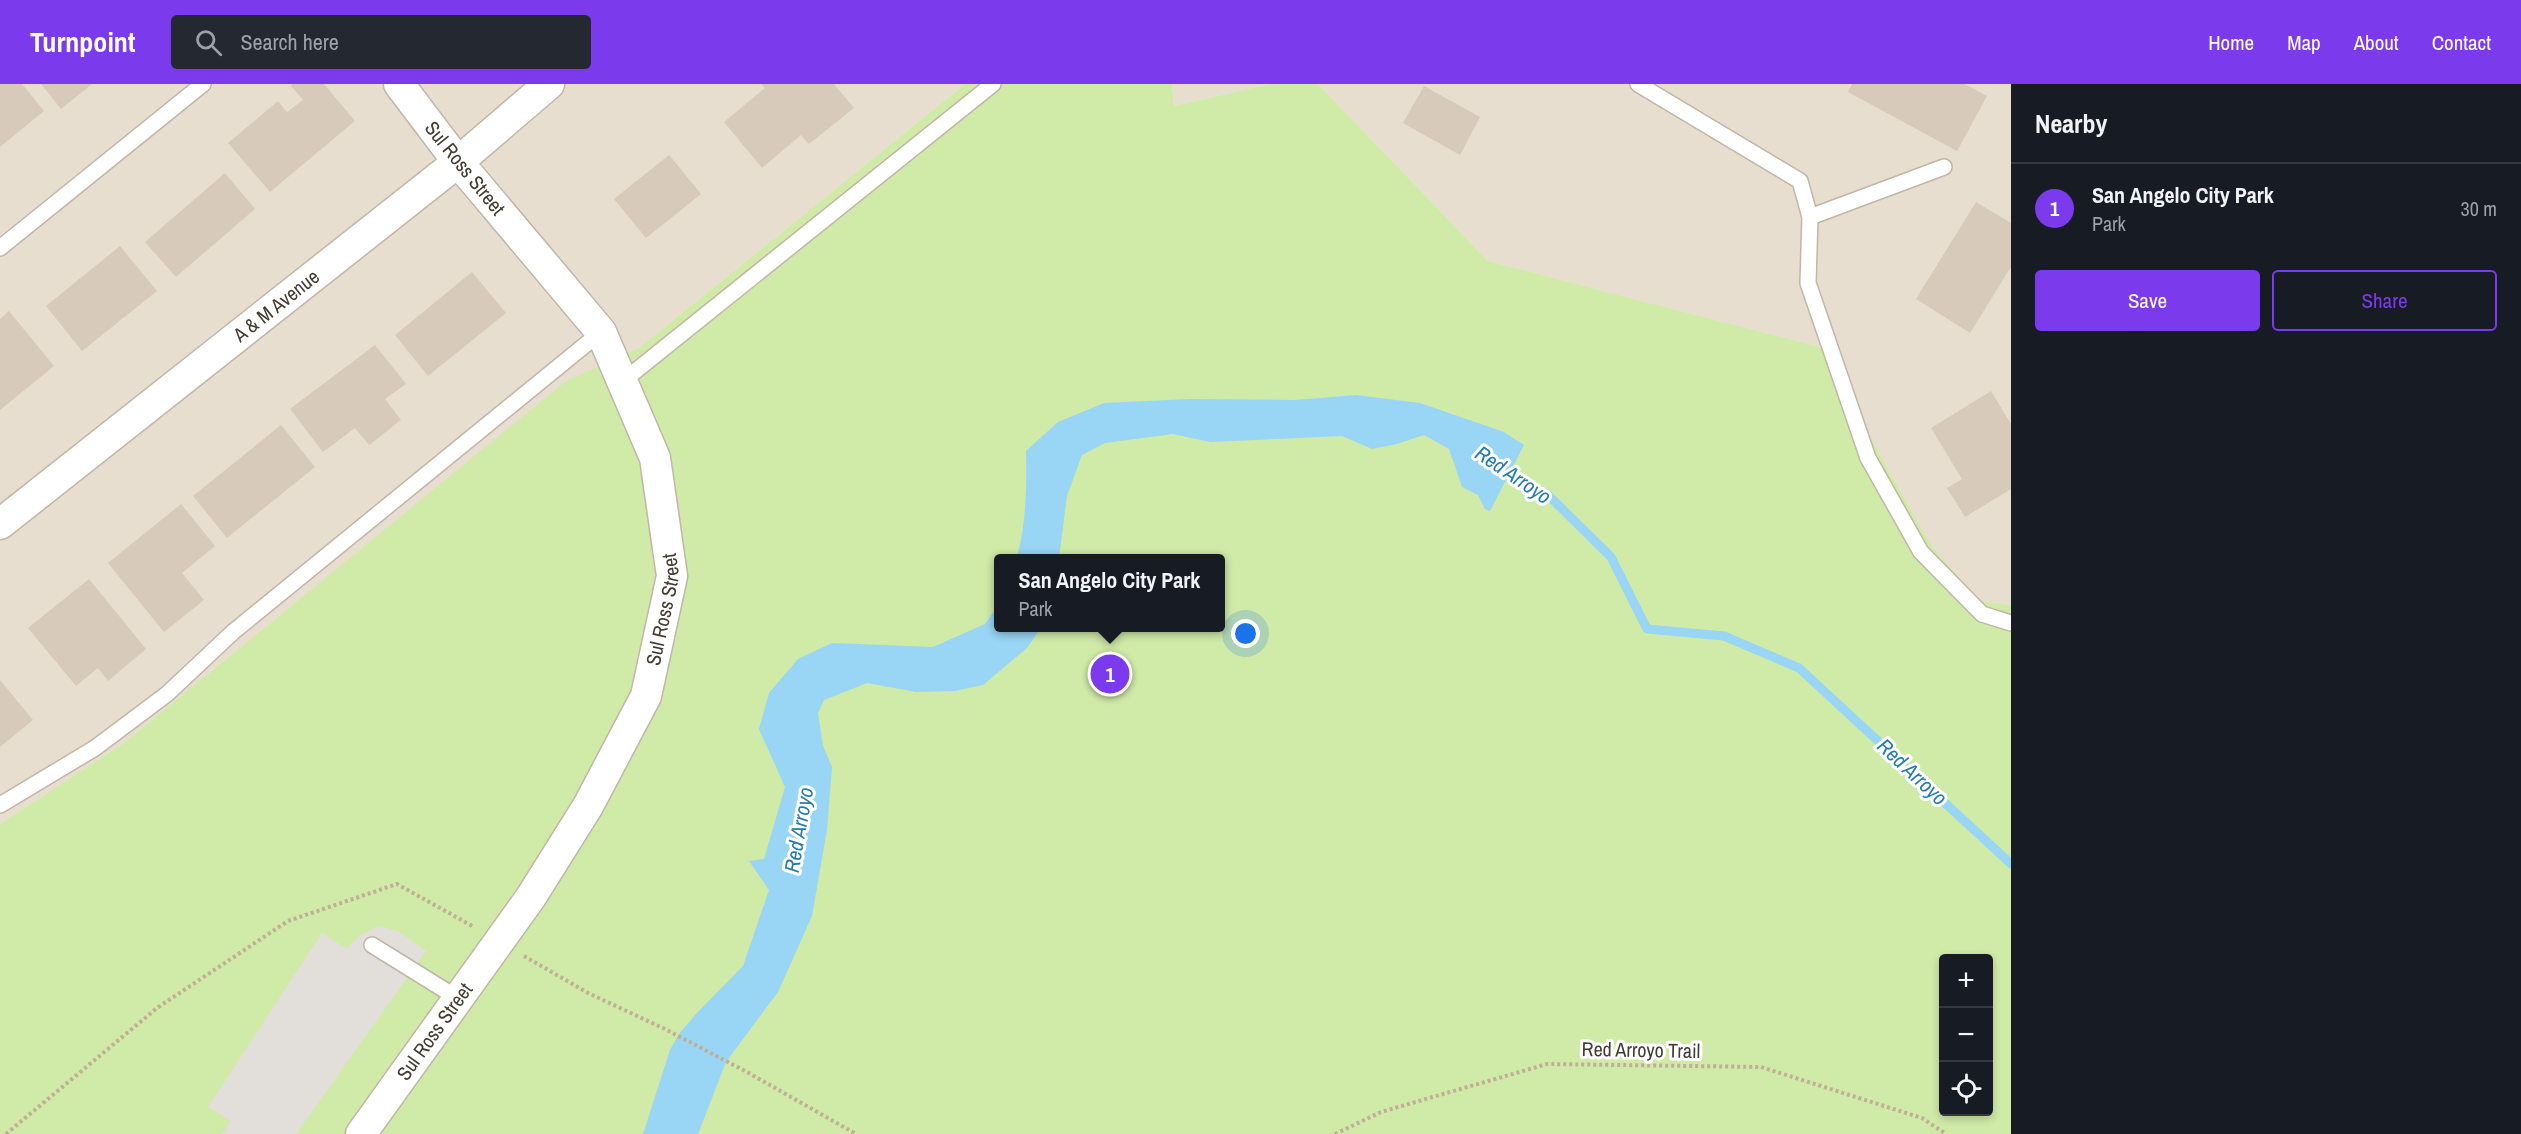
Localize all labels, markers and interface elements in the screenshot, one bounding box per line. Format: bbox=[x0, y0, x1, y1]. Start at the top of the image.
search box bbox=[171, 15, 591, 69]
text: Turnpoint bbox=[30, 23, 135, 61]
icon: search bbox=[192, 26, 225, 59]
text: Search here bbox=[240, 27, 339, 57]
text: Home bbox=[2208, 28, 2254, 57]
text: Map bbox=[2287, 28, 2321, 57]
text: About bbox=[2354, 28, 2399, 57]
text: Contact bbox=[2432, 28, 2491, 57]
text: Nearby bbox=[2035, 106, 2107, 141]
street label: Sul Ross Street bbox=[419, 115, 512, 221]
text: San Angelo City Park bbox=[2092, 180, 2274, 210]
text: 1 bbox=[2050, 195, 2059, 222]
text: 30 m bbox=[2461, 195, 2497, 222]
text: Park bbox=[2092, 210, 2126, 237]
street label: A & M Avenue bbox=[226, 263, 325, 348]
button: Save bbox=[2035, 270, 2260, 331]
button: Share bbox=[2272, 270, 2497, 331]
water label: Red Arroyo bbox=[1470, 439, 1557, 511]
street label: Sul Ross Street bbox=[639, 551, 685, 668]
popup bbox=[994, 554, 1225, 632]
text: San Angelo City Park bbox=[1019, 565, 1200, 595]
text: Park bbox=[1019, 595, 1052, 622]
your location bbox=[1231, 619, 1260, 648]
pin: 1 bbox=[1090, 652, 1130, 696]
water label: Red Arroyo bbox=[1871, 732, 1954, 812]
water label: Red Arroyo bbox=[777, 785, 820, 875]
map controls bbox=[1939, 954, 1993, 1116]
button: + bbox=[1939, 954, 1993, 1008]
street label: Sul Ross Street bbox=[390, 977, 478, 1086]
button: − bbox=[1939, 1008, 1993, 1062]
street label: Red Arroyo Trail bbox=[1582, 1035, 1701, 1064]
button: locate bbox=[1939, 1062, 1993, 1116]

